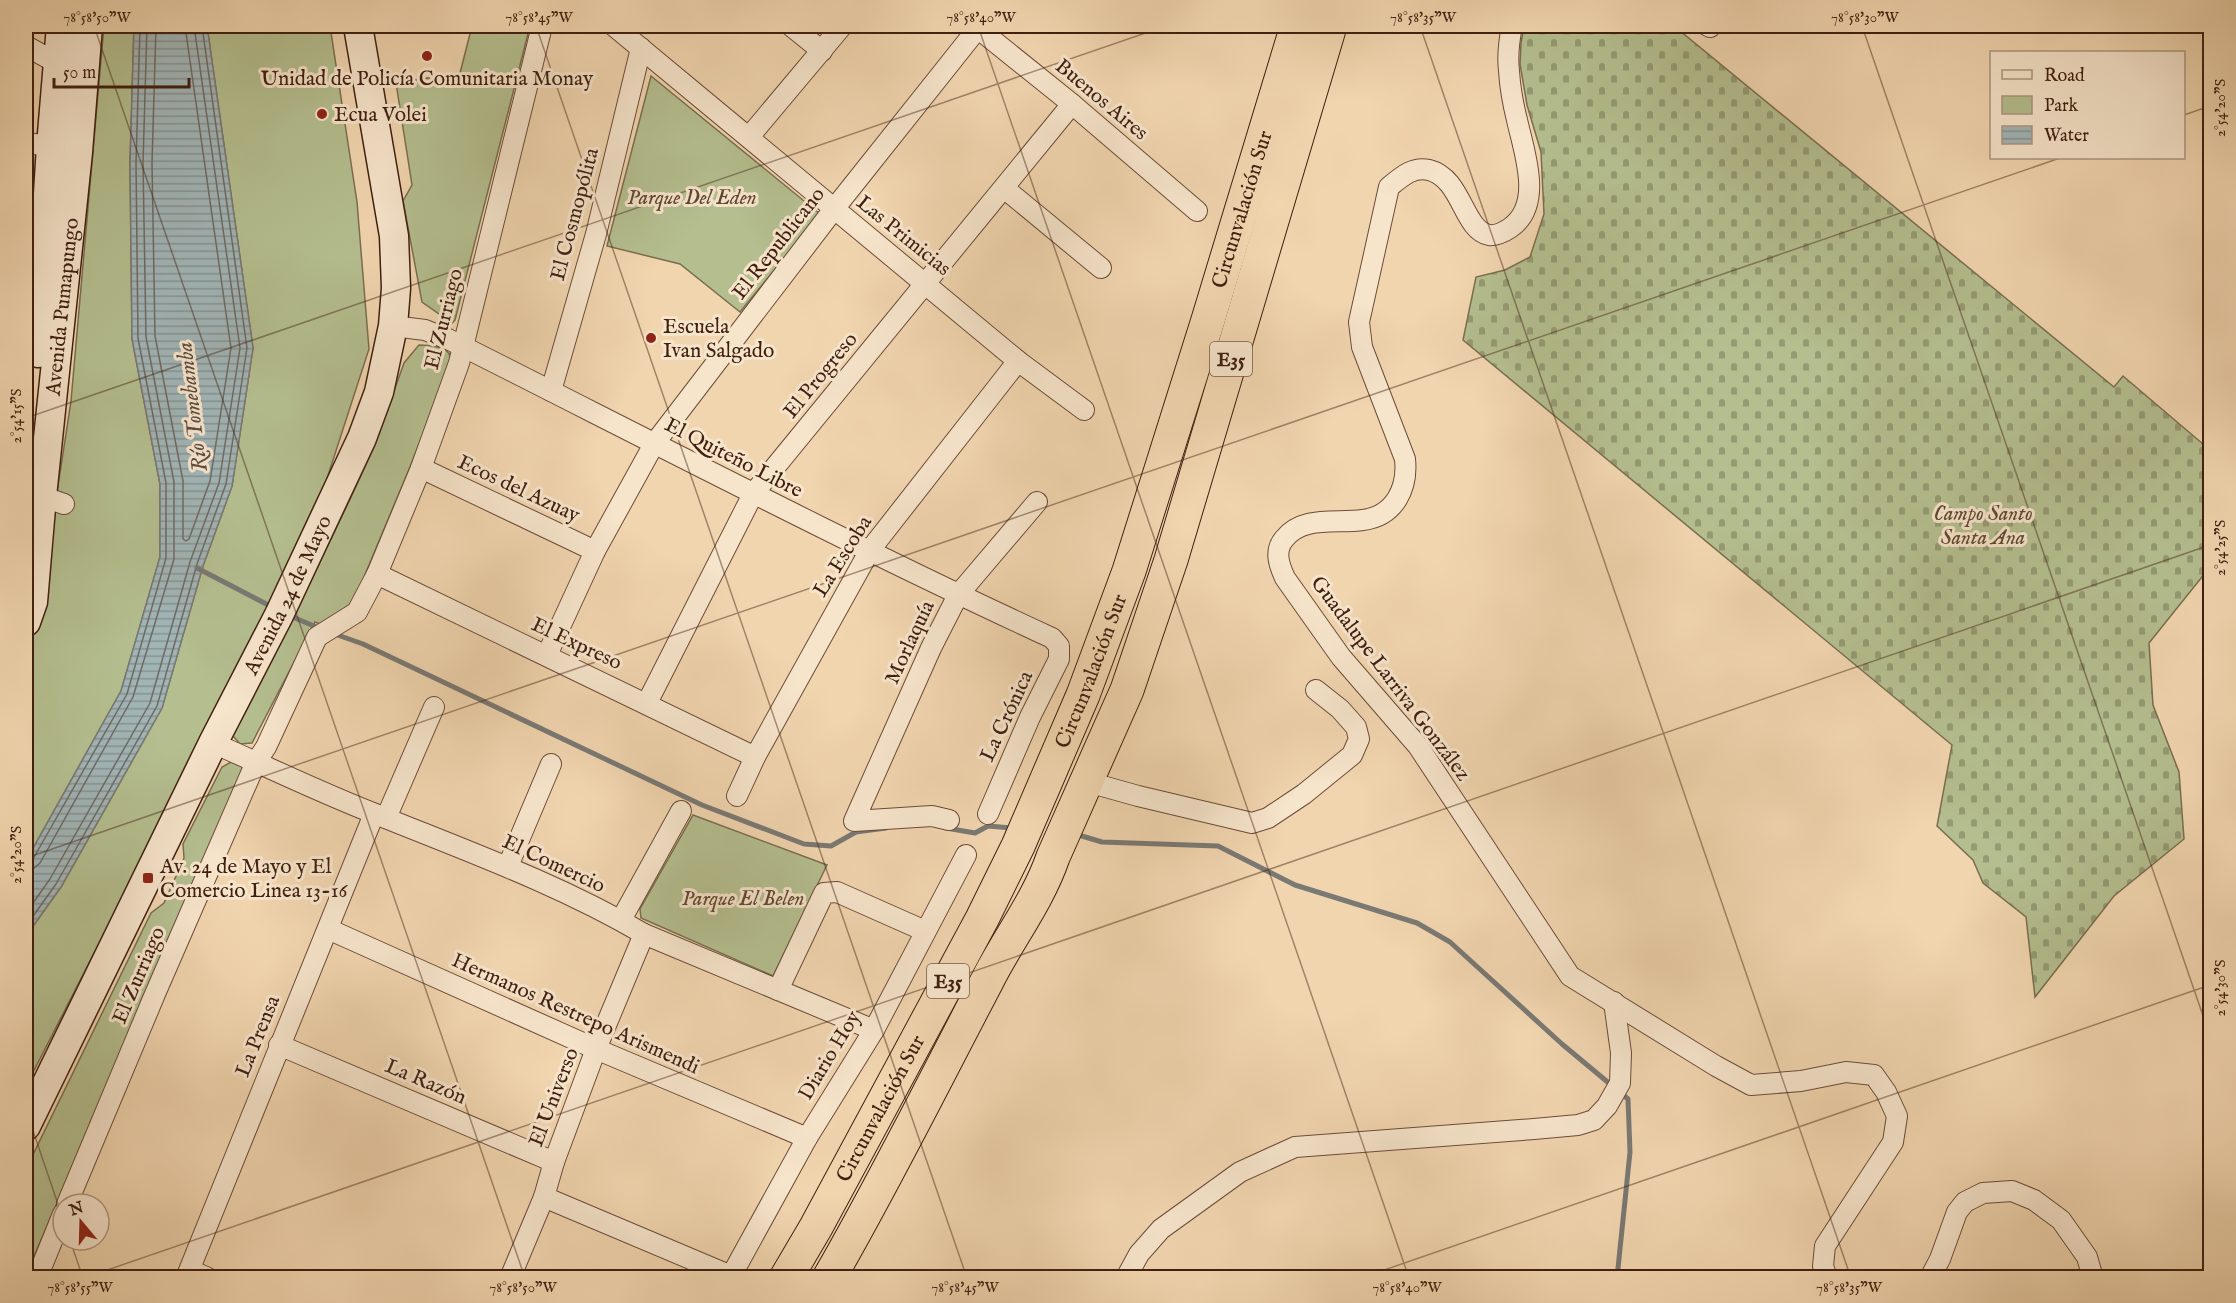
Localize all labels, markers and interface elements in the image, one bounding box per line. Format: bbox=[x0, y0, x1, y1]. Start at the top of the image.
text: 78°58'50"W bbox=[63, 8, 131, 27]
text: 78°58'45"W bbox=[505, 8, 573, 27]
text: 78°58'40"W bbox=[946, 8, 1016, 27]
text: 78°58'35"W bbox=[1390, 8, 1457, 27]
text: 78°58'30"W bbox=[1831, 8, 1900, 27]
marker: Unidad de Policía Comunitaria Monay bbox=[420, 49, 434, 63]
scale bar bbox=[54, 51, 189, 89]
legend bbox=[1990, 51, 2185, 159]
street label: Buenos Aires bbox=[1049, 53, 1153, 147]
text: 50 m bbox=[63, 62, 96, 85]
text: Road bbox=[2044, 65, 2085, 88]
place label: Unidad de Policía Comunitaria Monay bbox=[261, 66, 594, 93]
text: 2°54'20"S bbox=[2211, 79, 2230, 137]
text: Park bbox=[2044, 95, 2079, 118]
place label: Ecua Volei bbox=[334, 102, 427, 129]
marker: Ecua Volei bbox=[315, 107, 329, 121]
text: Water bbox=[2044, 125, 2089, 148]
street label: Circunvalación Sur bbox=[1206, 127, 1280, 292]
street label: El Cosmopólita bbox=[545, 144, 606, 284]
street label: El Republicano bbox=[727, 182, 832, 306]
park label: Parque Del Eden bbox=[627, 185, 757, 212]
street label: Las Primicias bbox=[850, 190, 956, 283]
street label: Avenida Pumapungo bbox=[40, 217, 86, 398]
street label: El Zurriago bbox=[419, 266, 470, 373]
place label: Escuela Ivan Salgado bbox=[663, 314, 774, 365]
street label: El Progreso bbox=[778, 327, 864, 425]
marker: Escuela Ivan Salgado bbox=[644, 331, 658, 345]
water label: Río Tomebamba bbox=[171, 340, 215, 473]
road number: E35 bbox=[1210, 342, 1252, 376]
text: 2°54'15"S bbox=[7, 389, 26, 443]
street label: El Quiteño Libre bbox=[660, 412, 807, 505]
street label: Ecos del Azuay bbox=[453, 449, 585, 530]
park label: Campo Santo Santa Ana bbox=[1933, 501, 2033, 552]
street label: La Escoba bbox=[808, 510, 879, 603]
street label: Avenida 24 de Mayo bbox=[238, 511, 339, 681]
text: 2°54'25"S bbox=[2211, 520, 2230, 576]
street label: Guadalupe Larriva González bbox=[1304, 571, 1476, 787]
street label: Circunvalación Sur bbox=[1050, 590, 1134, 753]
street label: Morlaquía bbox=[879, 596, 942, 689]
street label: El Expreso bbox=[527, 612, 626, 677]
street label: La Crónica bbox=[975, 666, 1041, 766]
text: 2°54'20"S bbox=[7, 826, 26, 884]
street label: El Comercio bbox=[498, 829, 609, 900]
place label: Av. 24 de Mayo y El Comercio Linea 13-16 bbox=[159, 854, 349, 905]
marker: Av. 24 de Mayo y El Comercio Linea 13-16 bbox=[141, 871, 155, 885]
park label: Parque El Belen bbox=[682, 886, 804, 913]
street label: El Zurriago bbox=[107, 923, 172, 1028]
street label: Hermanos Restrepo Arismendi bbox=[447, 947, 703, 1081]
text: 2°54'30"S bbox=[2211, 960, 2230, 1016]
road number: E35 bbox=[927, 964, 969, 998]
street label: La Prensa bbox=[230, 991, 287, 1081]
street label: Diario Hoy bbox=[793, 1005, 868, 1106]
street label: Circunvalación Sur bbox=[831, 1030, 932, 1187]
street label: El Universo bbox=[523, 1044, 586, 1151]
street label: La Razón bbox=[381, 1053, 470, 1112]
north arrow bbox=[51, 1192, 111, 1252]
text: N bbox=[66, 1198, 87, 1222]
text: 78°58'55"W bbox=[47, 1278, 114, 1297]
text: 78°58'50"W bbox=[489, 1278, 557, 1297]
text: 78°58'45"W bbox=[931, 1278, 999, 1297]
text: 78°58'40"W bbox=[1372, 1278, 1442, 1297]
text: 78°58'35"W bbox=[1816, 1278, 1883, 1297]

